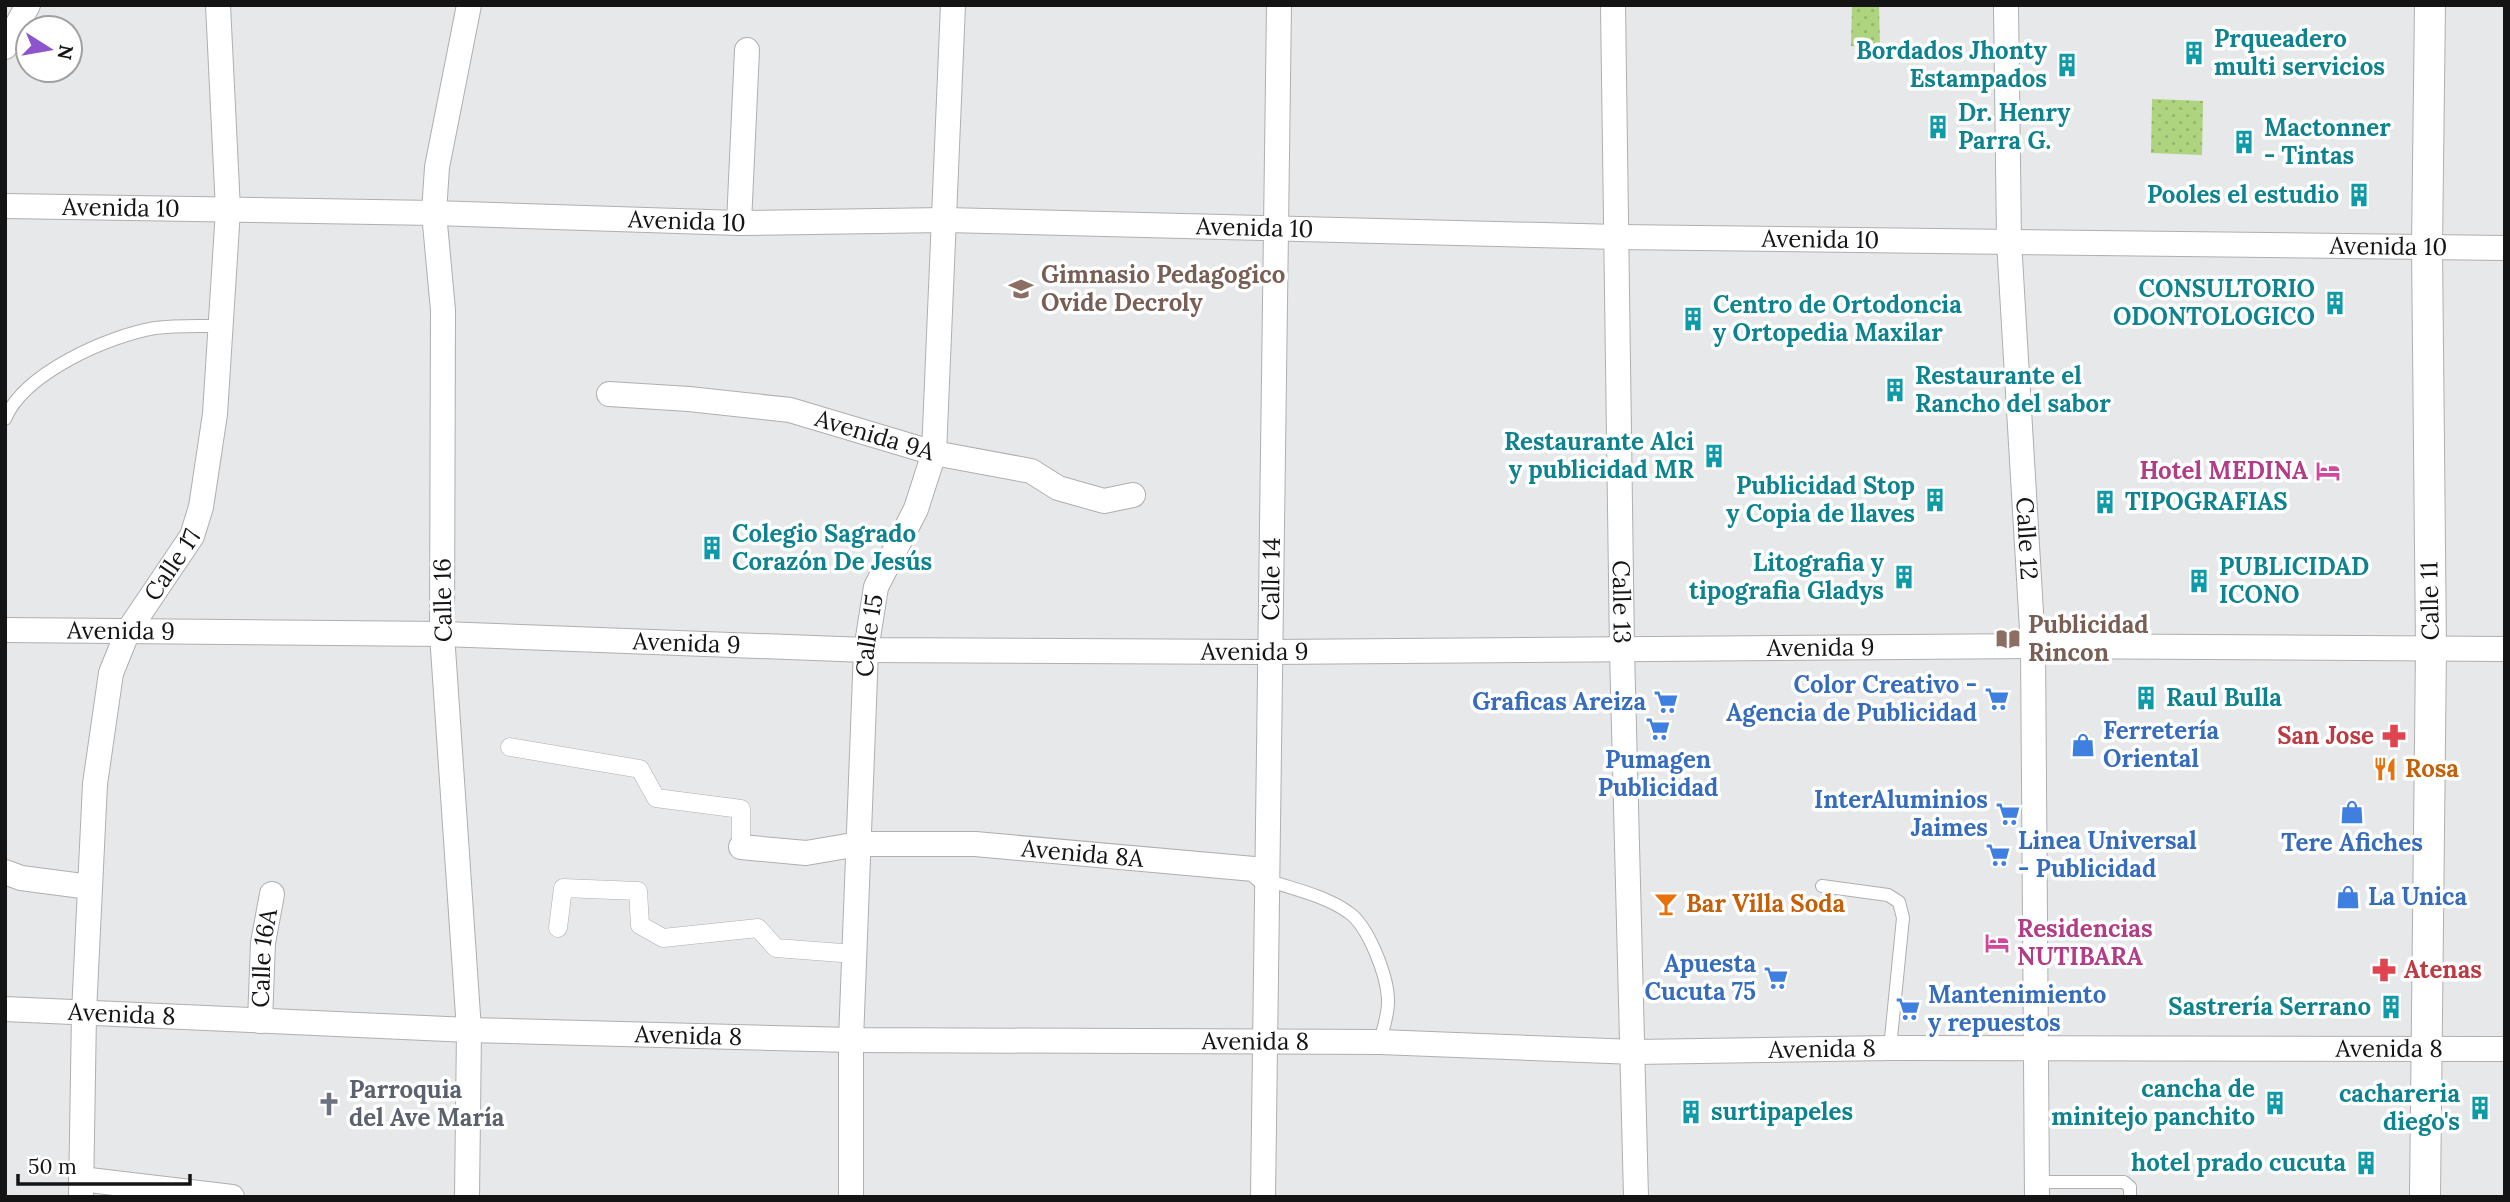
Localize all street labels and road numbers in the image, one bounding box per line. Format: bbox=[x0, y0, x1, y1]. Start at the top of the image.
street label: Avenida 10 bbox=[61, 191, 180, 224]
street label: Avenida 10 bbox=[627, 203, 746, 238]
street label: Avenida 10 bbox=[1194, 210, 1314, 244]
street label: Avenida 10 bbox=[1761, 223, 1880, 255]
street label: Avenida 10 bbox=[2328, 230, 2447, 262]
street label: Avenida 9A bbox=[810, 402, 939, 467]
street label: Calle 12 bbox=[2009, 496, 2045, 581]
street label: Calle 17 bbox=[137, 525, 208, 607]
street label: Calle 14 bbox=[1255, 537, 1287, 621]
street label: Calle 16 bbox=[426, 558, 459, 642]
street label: Calle 13 bbox=[1606, 560, 1638, 644]
street label: Calle 11 bbox=[2413, 561, 2446, 641]
street label: Calle 15 bbox=[849, 592, 890, 678]
street label: Avenida 9 bbox=[66, 615, 175, 647]
street label: Avenida 9 bbox=[631, 625, 741, 660]
street label: Avenida 9 bbox=[1766, 631, 1875, 663]
street label: Avenida 9 bbox=[1200, 636, 1309, 667]
street label: Avenida 8A bbox=[1019, 832, 1146, 874]
street label: Calle 16A bbox=[245, 905, 284, 1008]
street label: Avenida 8 bbox=[67, 996, 176, 1032]
street label: Avenida 8 bbox=[633, 1018, 743, 1052]
street label: Avenida 8 bbox=[1201, 1025, 1309, 1057]
street label: Avenida 8 bbox=[1767, 1032, 1876, 1065]
street label: Avenida 8 bbox=[2334, 1033, 2443, 1064]

